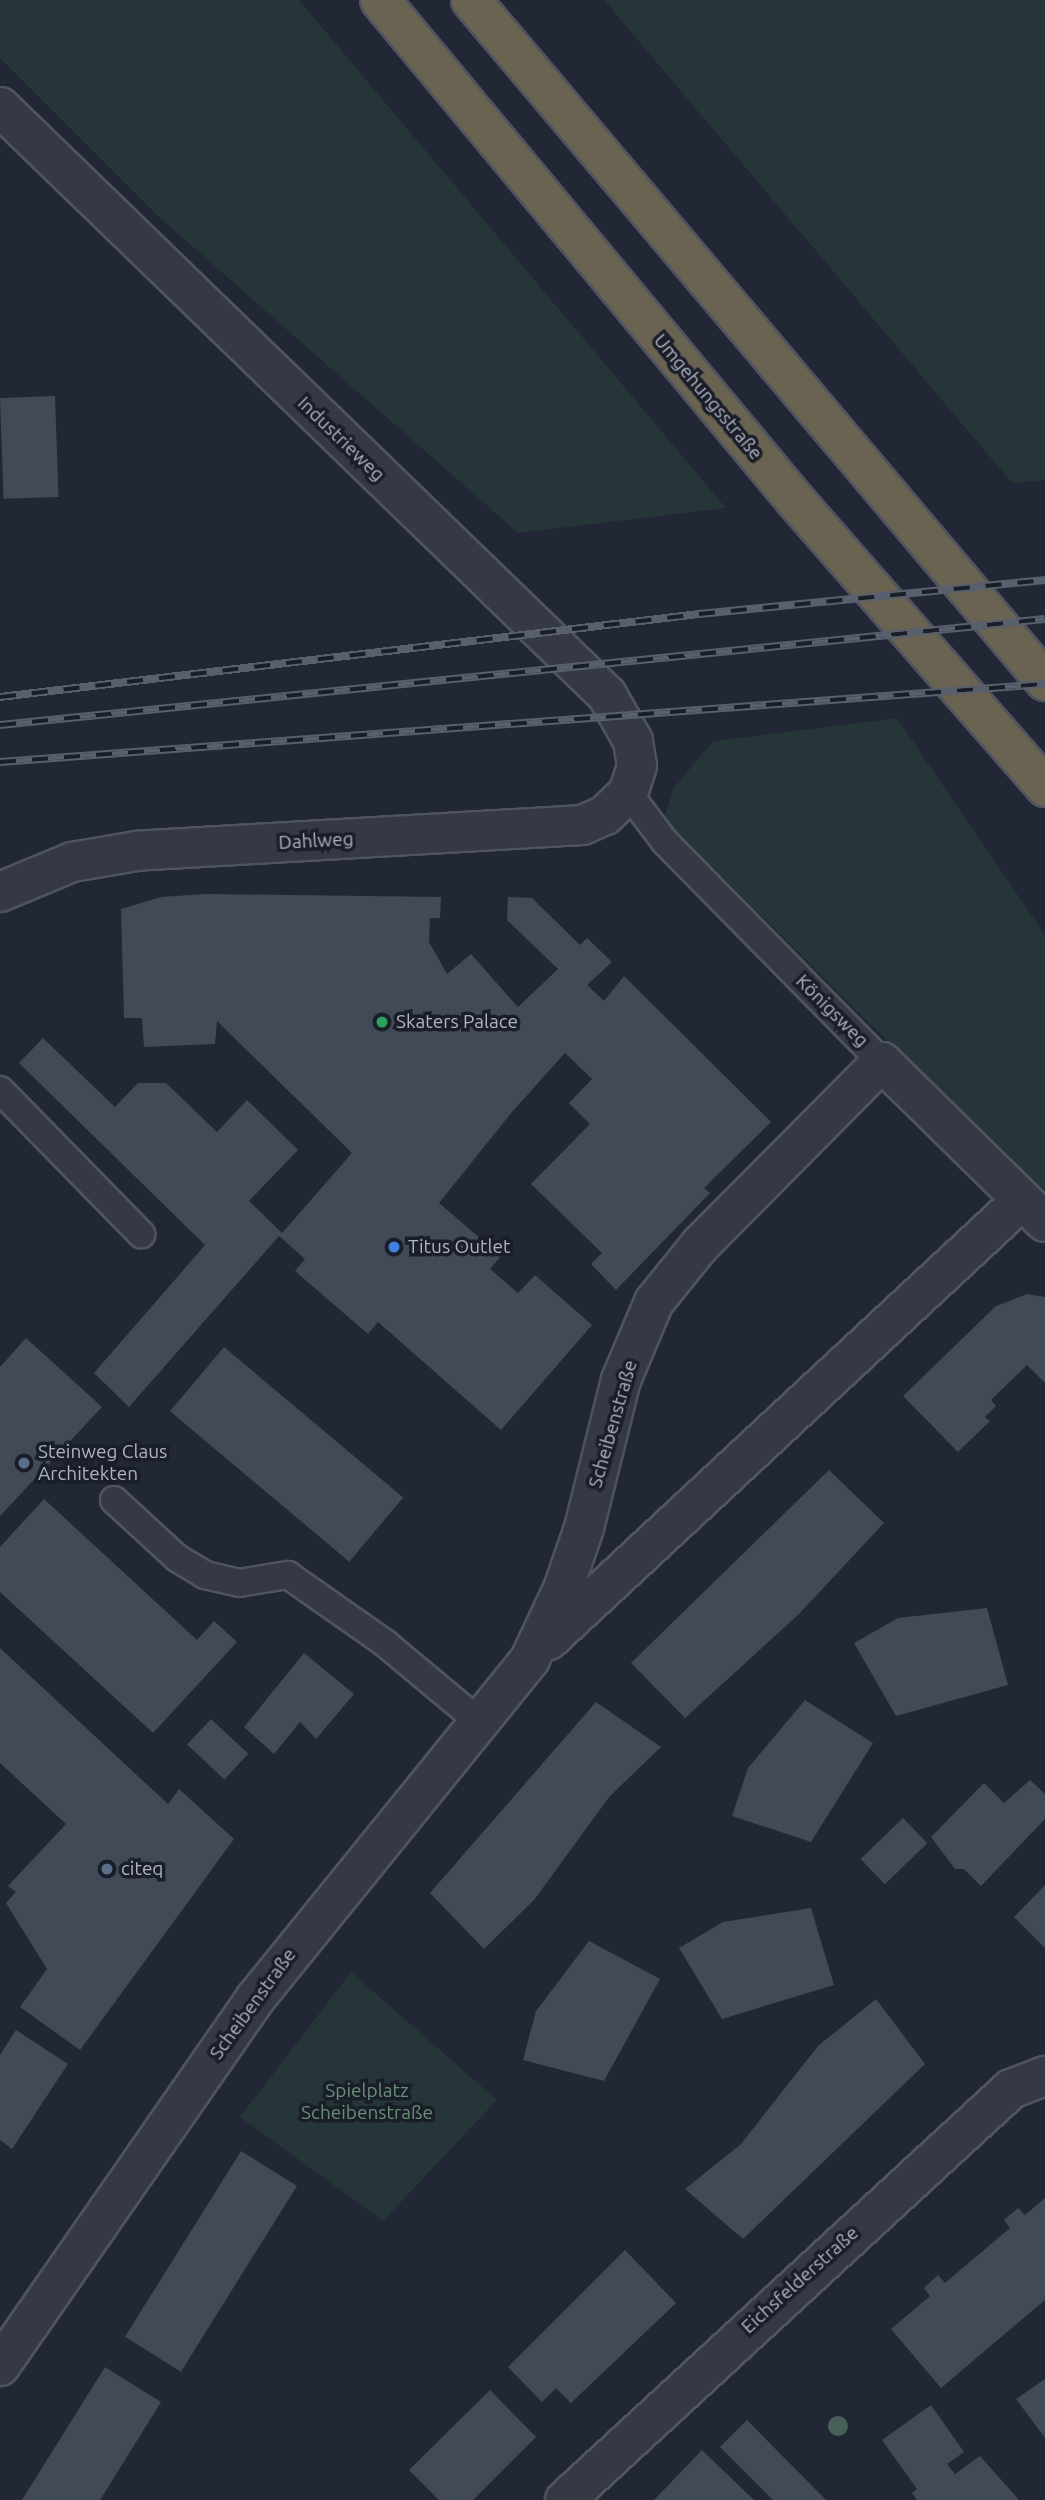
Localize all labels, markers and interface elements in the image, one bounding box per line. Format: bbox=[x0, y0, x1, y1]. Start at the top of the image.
street label: Umgehungsstraße bbox=[649, 329, 767, 465]
street label: Industrieweg bbox=[293, 392, 389, 486]
street label: Dahlweg bbox=[278, 828, 354, 854]
street label: Königsweg bbox=[791, 970, 873, 1052]
place label: Skaters Palace bbox=[396, 1011, 518, 1033]
marker: Skaters Palace bbox=[374, 1014, 390, 1030]
place label: Titus Outlet bbox=[408, 1236, 511, 1258]
marker: Titus Outlet bbox=[386, 1239, 402, 1255]
street label: Scheibenstraße bbox=[584, 1358, 642, 1490]
place label: Steinweg Claus Architekten bbox=[38, 1441, 167, 1485]
marker: Steinweg Claus Architekten bbox=[16, 1455, 32, 1471]
place label: citeq bbox=[121, 1858, 163, 1880]
marker: citeq bbox=[99, 1861, 115, 1877]
street label: Scheibenstraße bbox=[205, 1944, 301, 2064]
park label: Spielplatz Scheibenstraße bbox=[301, 2080, 433, 2124]
street label: Eichsfelderstraße bbox=[737, 2222, 863, 2338]

